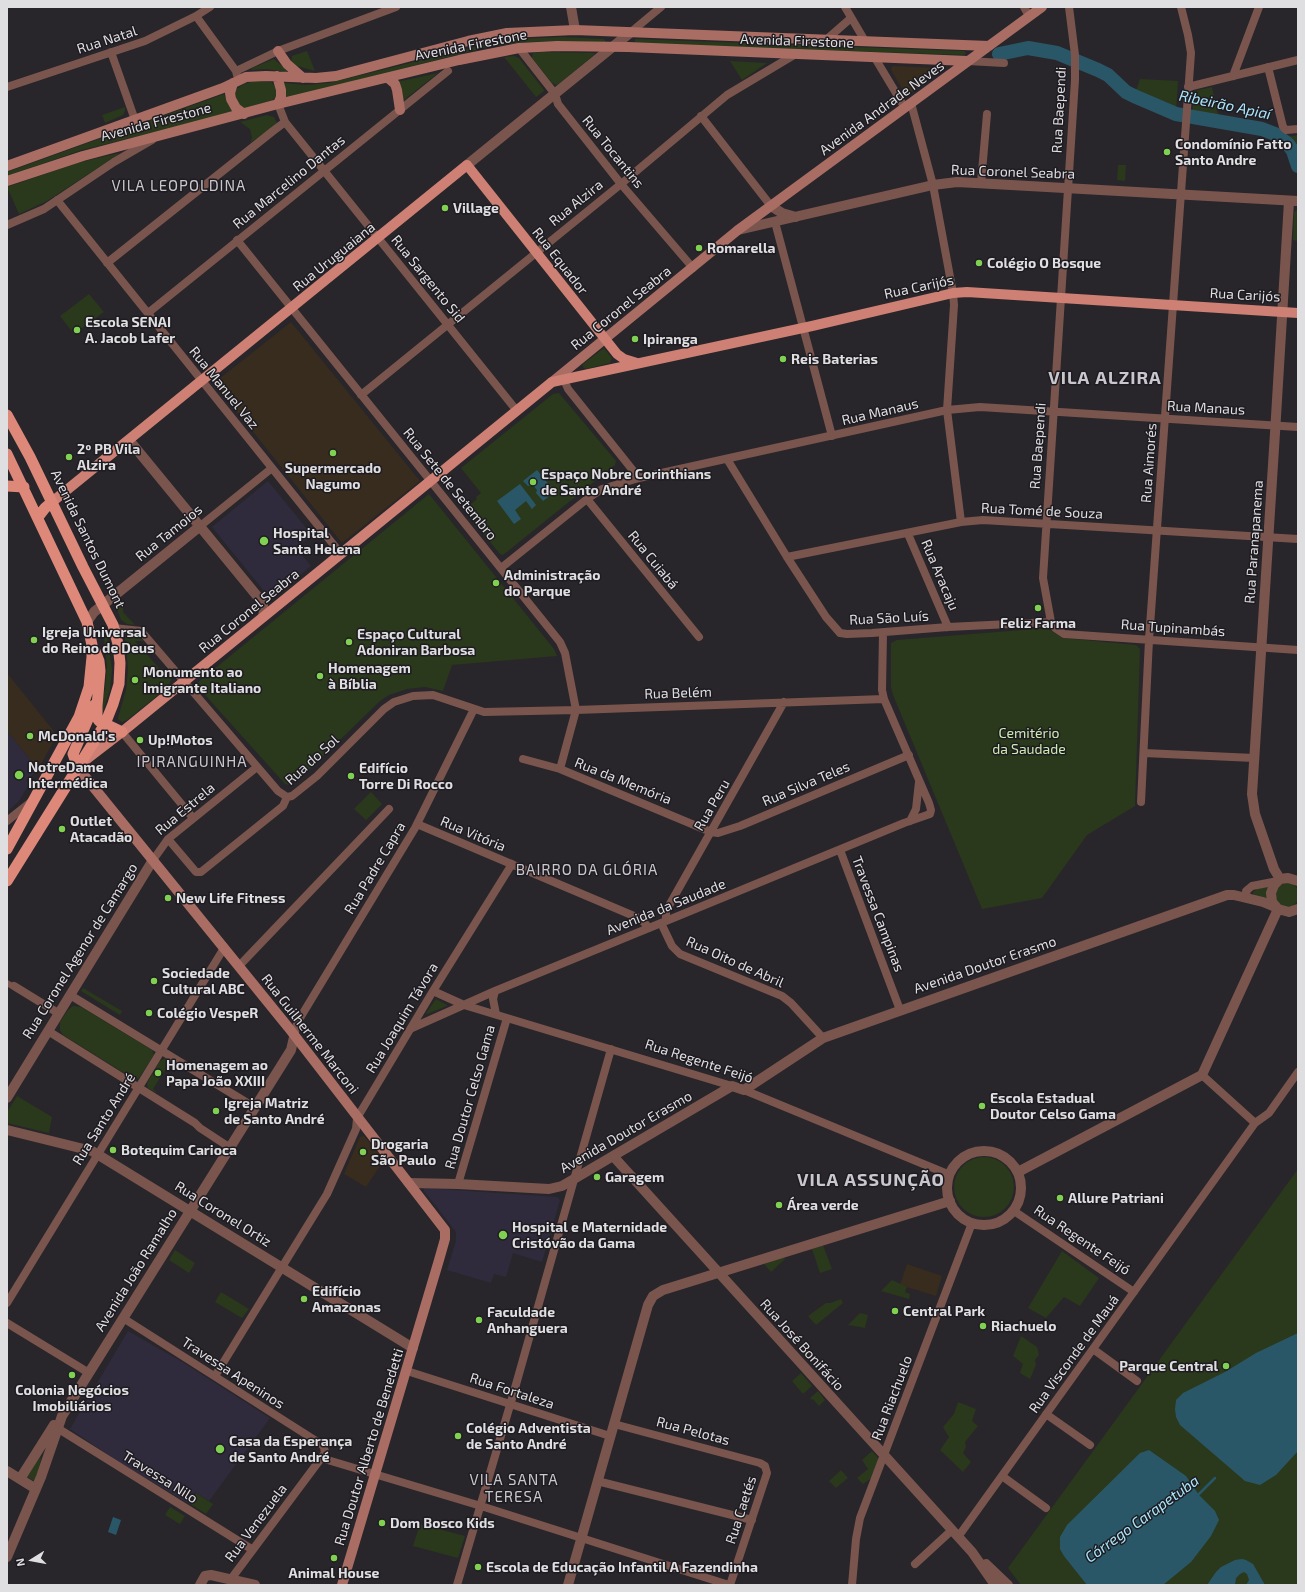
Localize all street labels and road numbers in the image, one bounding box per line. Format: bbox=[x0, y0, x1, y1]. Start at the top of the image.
street label: Rua Natal bbox=[75, 22, 139, 58]
street label: Avenida Firestone bbox=[414, 26, 528, 64]
street label: Avenida Firestone bbox=[740, 31, 854, 51]
street label: Avenida Andrade Neves bbox=[816, 57, 948, 159]
street label: Rua Baependi bbox=[1048, 66, 1070, 154]
street label: Avenida Firestone bbox=[99, 99, 213, 145]
street label: Rua Tocantins bbox=[579, 112, 647, 192]
street label: Rua Marcelino Dantas bbox=[230, 132, 348, 232]
street label: Rua Coronel Seabra bbox=[951, 161, 1075, 183]
street label: Rua Alzira bbox=[546, 176, 606, 230]
street label: Rua Uruguaiana bbox=[290, 219, 378, 295]
street label: Rua Equador bbox=[529, 224, 591, 298]
street label: Rua Sargento Sid bbox=[388, 232, 468, 326]
street label: Rua Coronel Seabra bbox=[568, 262, 674, 354]
street label: Rua Carijós bbox=[883, 271, 955, 303]
street label: Rua Carijós bbox=[1209, 285, 1281, 305]
street label: Rua Manuel Vaz bbox=[186, 343, 262, 433]
street label: Rua Manaus bbox=[840, 395, 920, 429]
street label: Rua Manaus bbox=[1166, 398, 1246, 418]
street label: Rua Baependi bbox=[1027, 402, 1049, 490]
street label: Rua Aimorés bbox=[1138, 423, 1160, 503]
street label: Rua Sete de Setembro bbox=[400, 425, 500, 543]
street label: Avenida Santos Dumont bbox=[47, 467, 129, 611]
street label: Rua Paranapanema bbox=[1241, 480, 1267, 604]
street label: Rua Tomé de Souza bbox=[981, 499, 1103, 523]
street label: Rua Tamoios bbox=[132, 501, 206, 565]
street label: Rua Cuiabá bbox=[624, 527, 682, 593]
street label: Rua Aracaju bbox=[918, 537, 962, 613]
street label: Rua Coronel Seabra bbox=[196, 565, 302, 657]
street label: Rua São Luís bbox=[849, 608, 929, 628]
street label: Rua Tupinambás bbox=[1120, 616, 1226, 640]
street label: Rua Belém bbox=[644, 683, 712, 703]
street label: Rua do Sol bbox=[282, 732, 342, 788]
street label: Rua da Memória bbox=[572, 754, 674, 808]
street label: Rua Silva Teles bbox=[760, 758, 852, 810]
street label: Rua Peru bbox=[691, 776, 733, 834]
street label: Rua Estrela bbox=[152, 779, 218, 839]
street label: Rua Vitória bbox=[438, 813, 508, 855]
street label: Rua Padre Capra bbox=[341, 819, 409, 917]
street label: Travessa Campinas bbox=[848, 854, 908, 974]
street label: Rua Coronel Agenor de Camargo bbox=[19, 860, 141, 1042]
street label: Avenida da Saudade bbox=[604, 875, 728, 939]
street label: Rua Oito de Abril bbox=[684, 933, 786, 991]
street label: Avenida Doutor Erasmo bbox=[912, 933, 1058, 997]
street label: Rua Joaquim Távora bbox=[362, 960, 442, 1076]
street label: Rua Guilherme Marconi bbox=[258, 971, 362, 1097]
street label: Rua Doutor Celso Gama bbox=[441, 1023, 499, 1171]
street label: Rua Regente Feijó bbox=[643, 1036, 755, 1086]
street label: Rua Santo André bbox=[69, 1070, 139, 1168]
street label: Avenida Doutor Erasmo bbox=[557, 1087, 695, 1177]
street label: Rua Coronel Ortiz bbox=[172, 1178, 274, 1250]
street label: Rua Regente Feijó bbox=[1031, 1202, 1133, 1278]
street label: Avenida João Ramalho bbox=[91, 1205, 181, 1335]
street label: Rua Visconde de Mauá bbox=[1025, 1291, 1123, 1417]
street label: Rua José Bonifácio bbox=[756, 1296, 848, 1394]
street label: Travessa Apeninos bbox=[178, 1334, 288, 1412]
street label: Rua Doutor Alberto de Benedetti bbox=[331, 1346, 407, 1548]
street label: Rua Riachuelo bbox=[868, 1353, 916, 1443]
street label: Rua Fortaleza bbox=[468, 1369, 556, 1413]
street label: Rua Pelotas bbox=[654, 1413, 732, 1449]
street label: Travessa Nilo bbox=[119, 1447, 201, 1507]
street label: Rua Caetés bbox=[722, 1474, 760, 1546]
street label: Rua Venezuela bbox=[221, 1481, 291, 1565]

